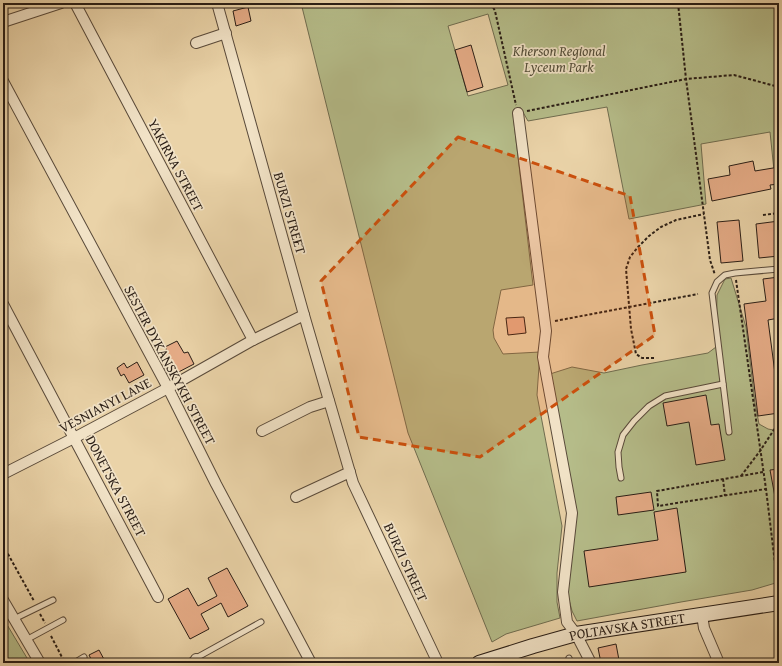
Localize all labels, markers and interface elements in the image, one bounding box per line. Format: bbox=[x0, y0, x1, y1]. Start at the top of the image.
park label: Kherson Regional Lyceum Park bbox=[512, 41, 606, 77]
street label: YAKIRNA STREET bbox=[143, 115, 209, 215]
street label: BURZI STREET bbox=[269, 169, 311, 257]
street label: SESTER DYKANSKYKH STREET bbox=[119, 282, 221, 448]
street label: VESNIANYI LANE bbox=[55, 372, 155, 438]
street label: DONETSKA STREET bbox=[81, 432, 151, 541]
street label: BURZI STREET bbox=[379, 519, 433, 605]
street label: POLTAVSKA STREET bbox=[567, 607, 687, 645]

